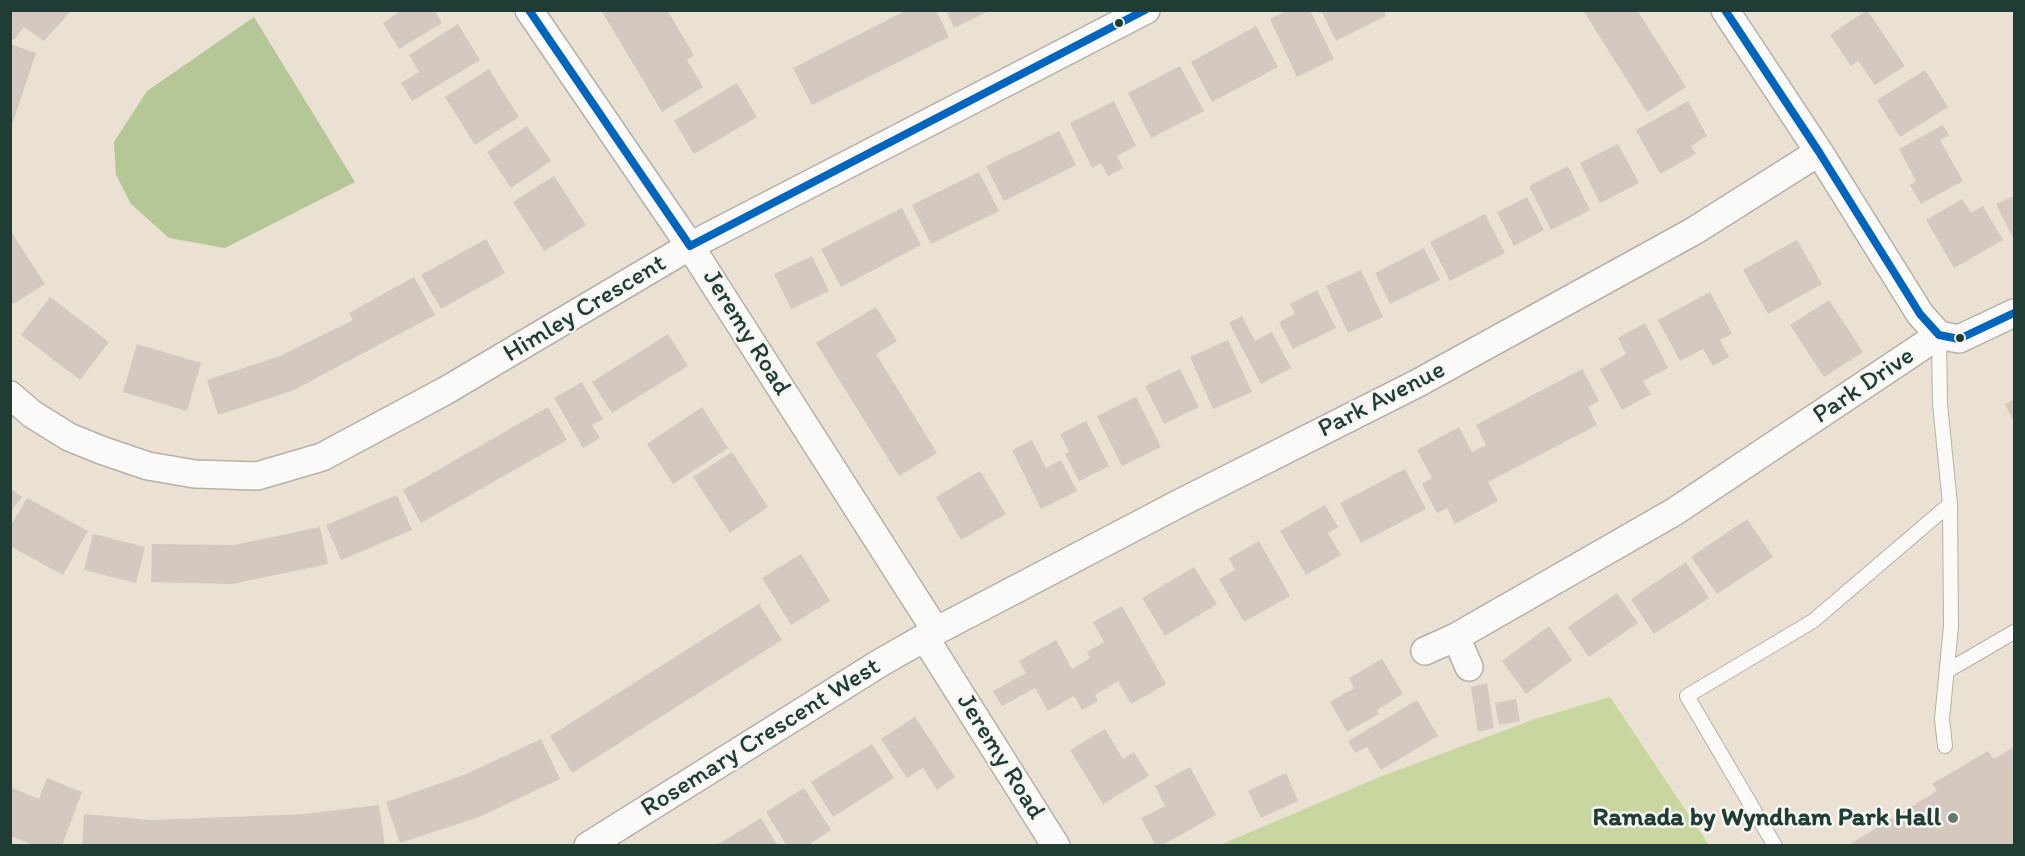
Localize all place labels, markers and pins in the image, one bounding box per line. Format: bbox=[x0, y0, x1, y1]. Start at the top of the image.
unlabelled marker bbox=[1113, 17, 1125, 29]
unlabelled marker bbox=[1954, 332, 1966, 344]
place label: Ramada by Wyndham Park Hall bbox=[1593, 802, 1941, 834]
marker: Ramada by Wyndham Park Hall bbox=[1946, 811, 1960, 825]

